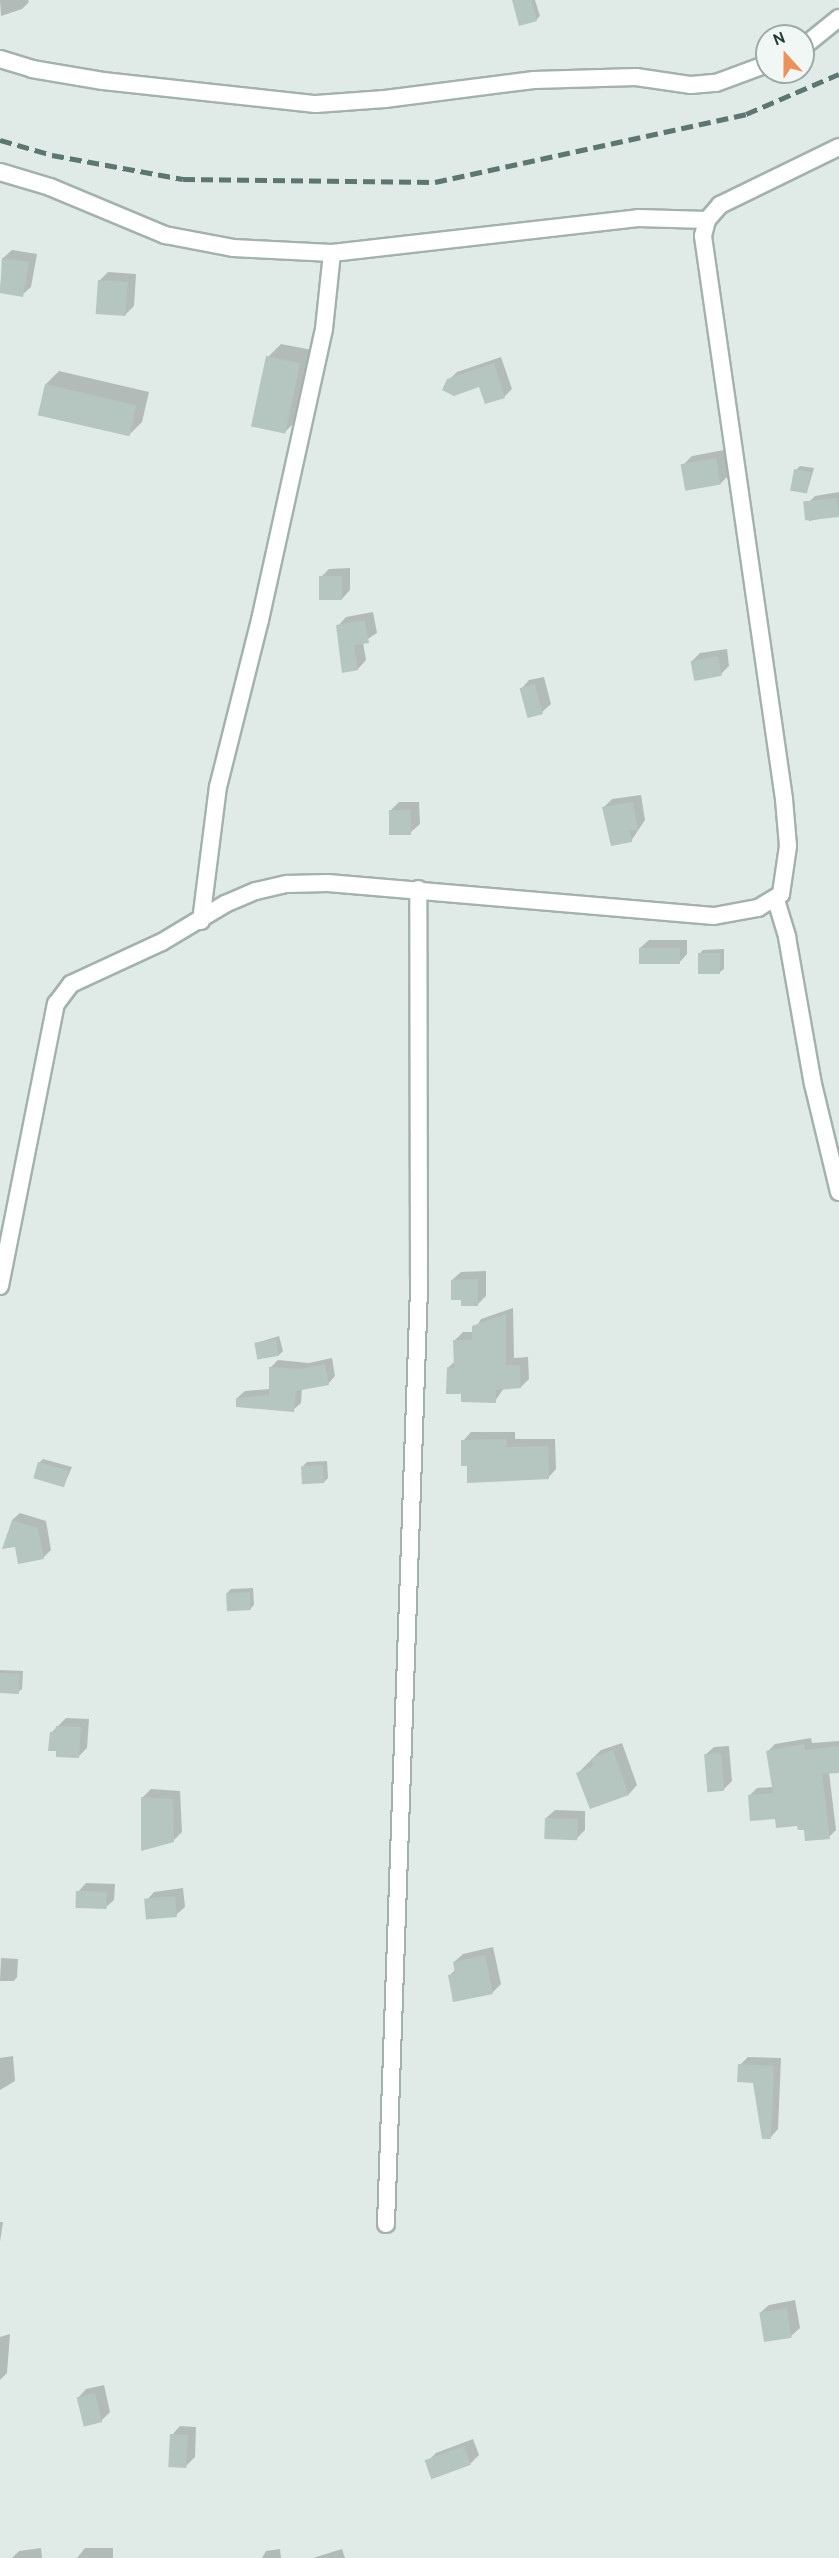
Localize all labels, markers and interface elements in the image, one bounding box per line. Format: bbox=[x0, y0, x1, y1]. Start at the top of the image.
north arrow bbox=[755, 24, 815, 84]
text: N bbox=[770, 28, 788, 49]

